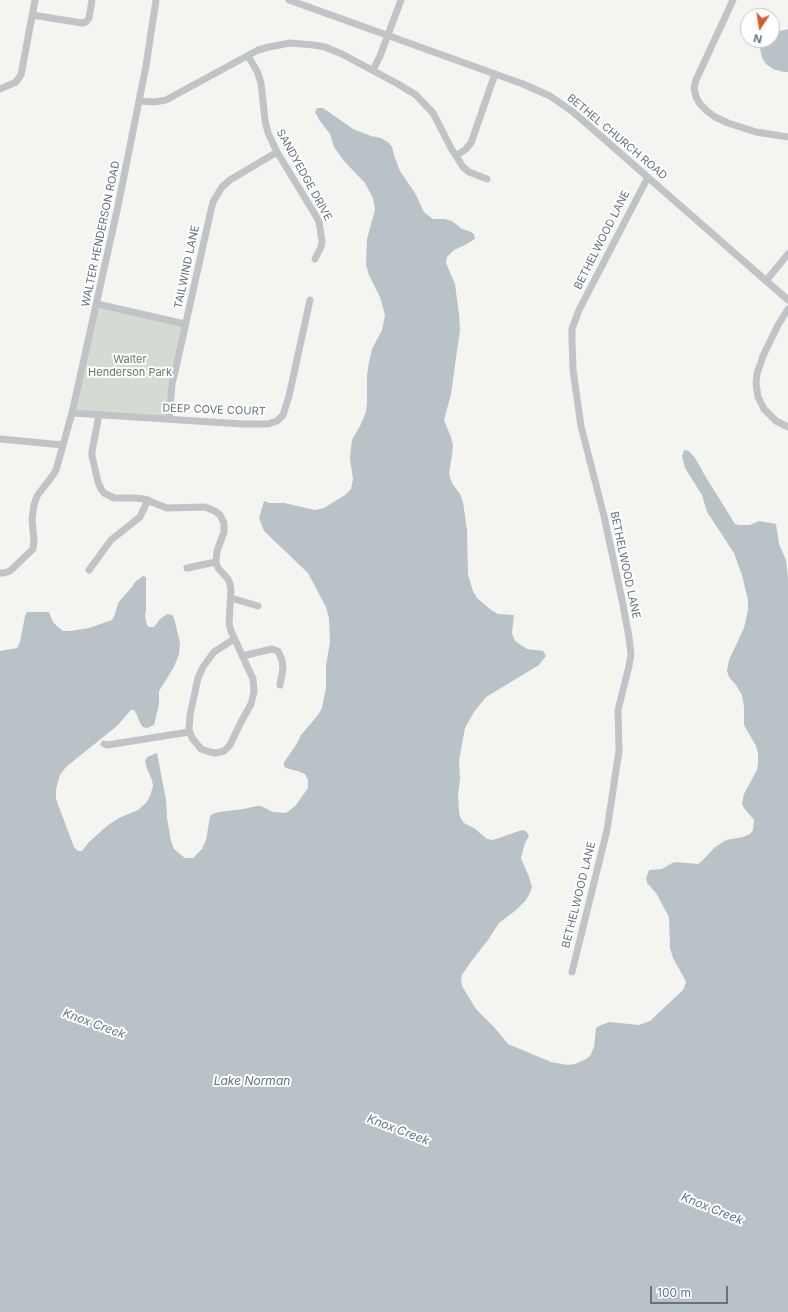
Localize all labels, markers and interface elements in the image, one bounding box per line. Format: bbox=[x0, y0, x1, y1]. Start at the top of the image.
north arrow bbox=[740, 8, 780, 48]
text: N bbox=[752, 31, 763, 46]
street label: BETHEL CHURCH ROAD bbox=[564, 91, 670, 183]
street label: SANDYEDGE DRIVE bbox=[273, 127, 335, 223]
street label: WALTER HENDERSON ROAD bbox=[79, 160, 123, 308]
street label: BETHELWOOD LANE bbox=[571, 188, 633, 292]
street label: TAILWIND LANE bbox=[172, 224, 202, 310]
park label: Walter Henderson Park bbox=[88, 353, 172, 379]
street label: DEEP COVE COURT bbox=[162, 402, 266, 418]
street label: BETHELWOOD LANE bbox=[607, 510, 643, 620]
street label: BETHELWOOD LANE bbox=[559, 840, 599, 950]
water label: Knox Creek bbox=[61, 1006, 127, 1042]
water label: Lake Norman bbox=[214, 1074, 290, 1088]
water label: Knox Creek bbox=[365, 1112, 431, 1148]
water label: Knox Creek bbox=[679, 1190, 745, 1228]
scale bar bbox=[652, 1278, 730, 1304]
text: 100 m bbox=[657, 1285, 691, 1300]

